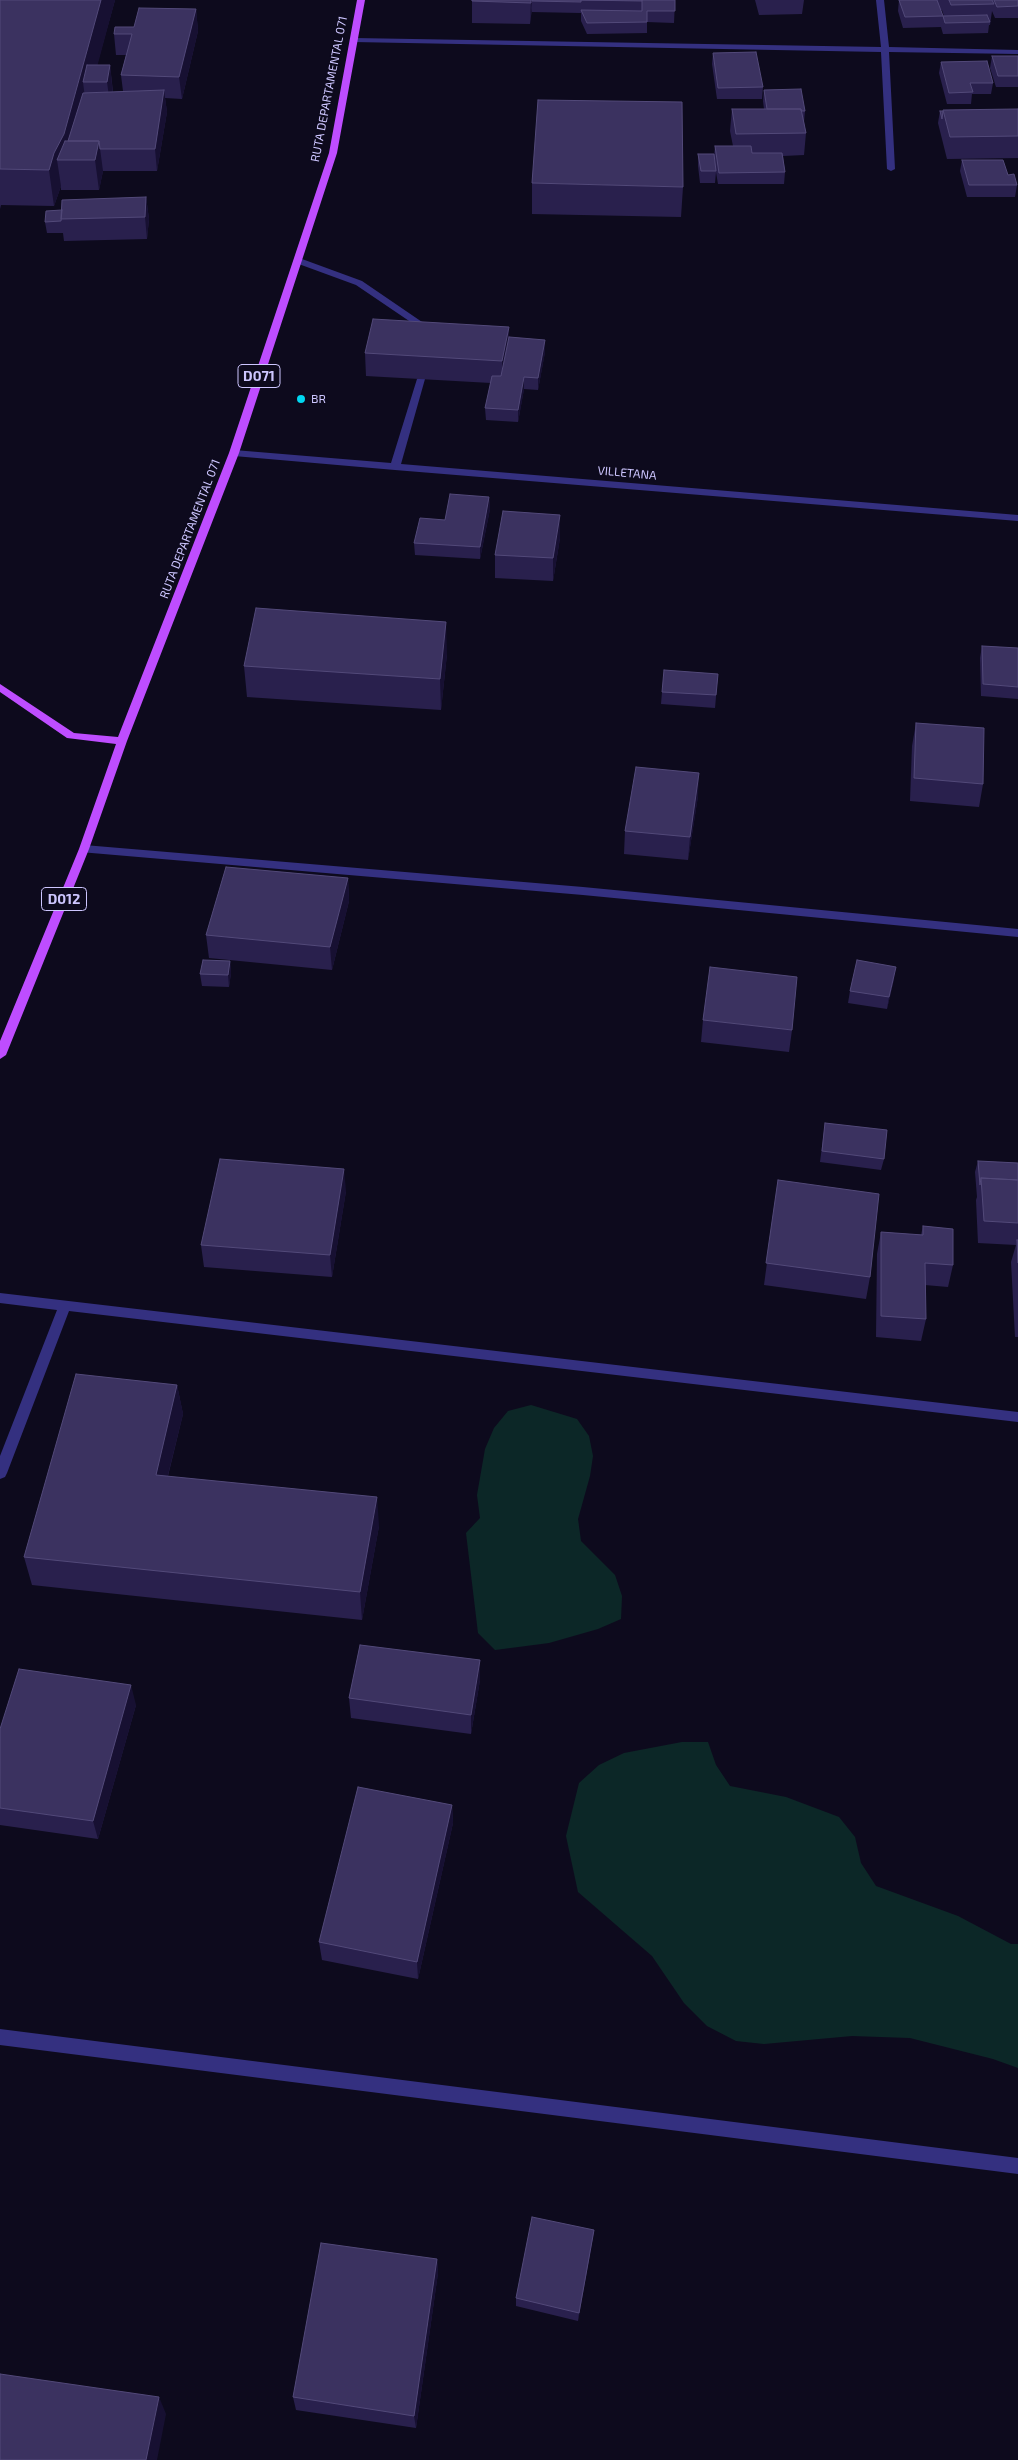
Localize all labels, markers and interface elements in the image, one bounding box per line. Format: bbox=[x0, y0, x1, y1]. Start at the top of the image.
street label: RUTA DEPARTAMENTAL 071 bbox=[308, 15, 350, 163]
road number: D071 bbox=[238, 364, 280, 388]
place label: BR bbox=[311, 392, 326, 406]
marker: BR bbox=[295, 393, 307, 405]
street label: RUTA DEPARTAMENTAL 071 bbox=[157, 457, 223, 601]
street label: VILLETANA bbox=[597, 463, 657, 483]
road number: D012 bbox=[42, 888, 86, 911]

